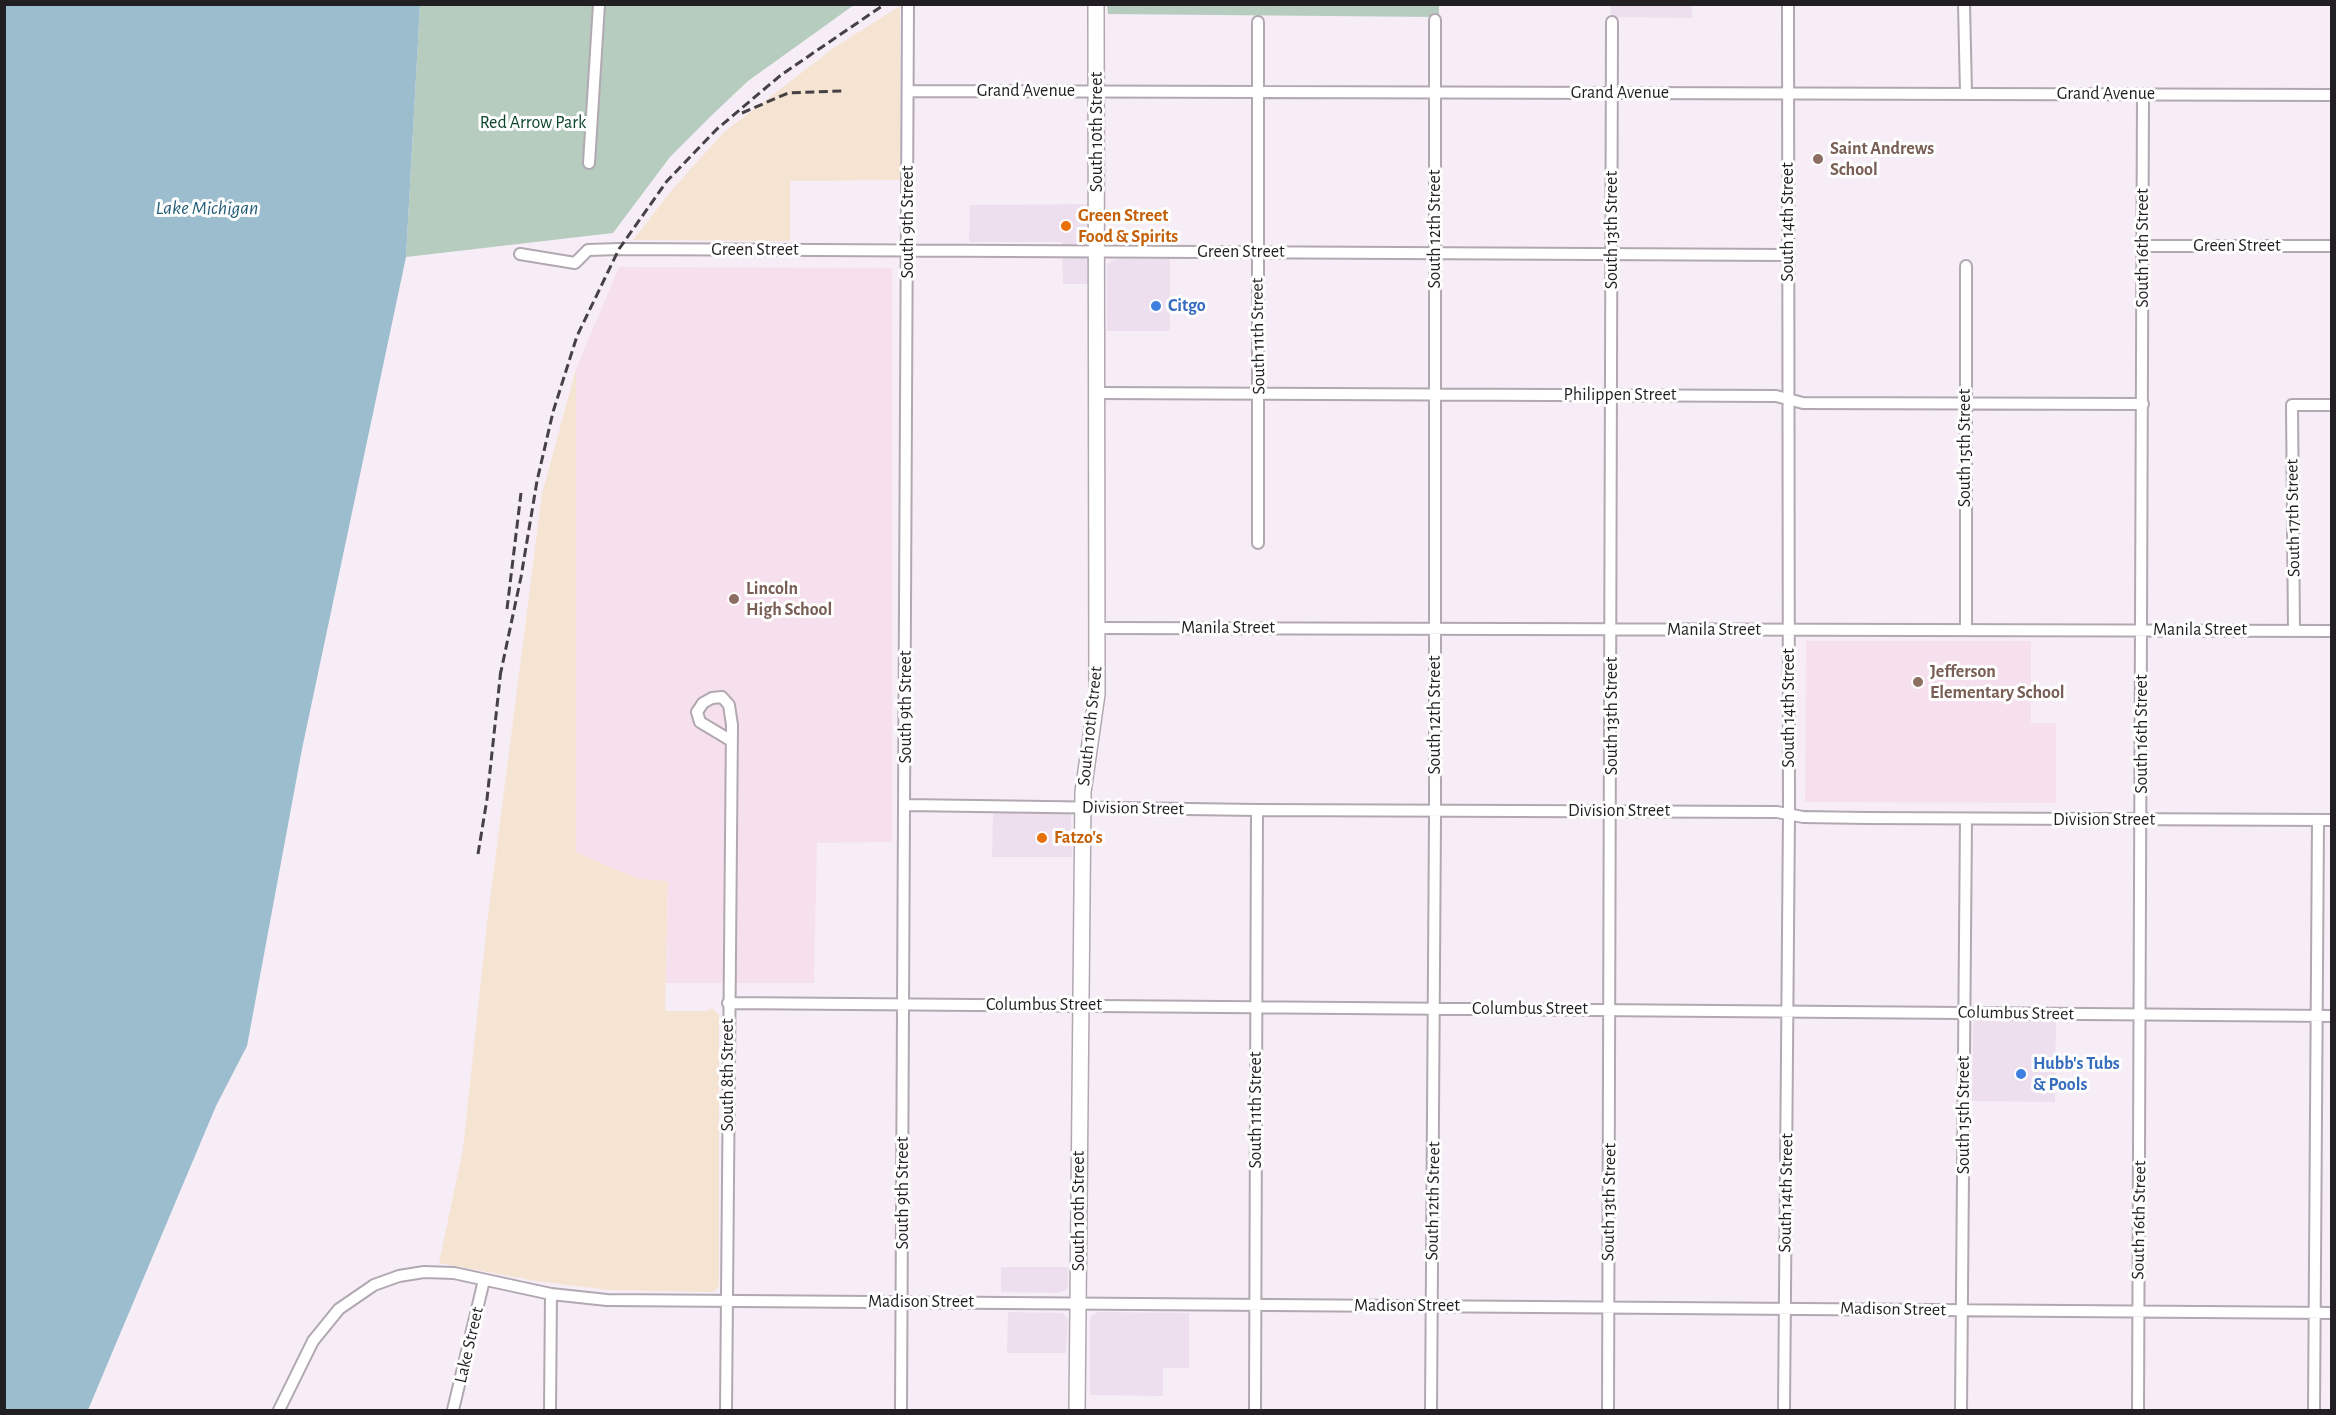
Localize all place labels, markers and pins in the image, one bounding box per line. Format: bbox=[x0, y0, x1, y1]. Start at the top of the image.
place label: Saint Andrews School bbox=[1830, 138, 1934, 180]
marker: Saint Andrews School bbox=[1811, 152, 1825, 166]
place label: Green Street Food & Spirits bbox=[1078, 205, 1178, 248]
marker: Green Street Food & Spirits bbox=[1059, 219, 1073, 233]
place label: Citgo bbox=[1168, 295, 1206, 317]
marker: Citgo bbox=[1149, 299, 1163, 313]
place label: Lincoln High School bbox=[746, 578, 832, 620]
marker: Lincoln High School bbox=[727, 592, 741, 606]
place label: Jefferson Elementary School bbox=[1930, 661, 2065, 704]
marker: Jefferson Elementary School bbox=[1911, 675, 1925, 689]
place label: Fatzo's bbox=[1054, 827, 1103, 849]
marker: Fatzo's bbox=[1035, 831, 1049, 845]
place label: Hubb's Tubs & Pools bbox=[2033, 1053, 2120, 1096]
marker: Hubb's Tubs & Pools bbox=[2014, 1067, 2028, 1081]

